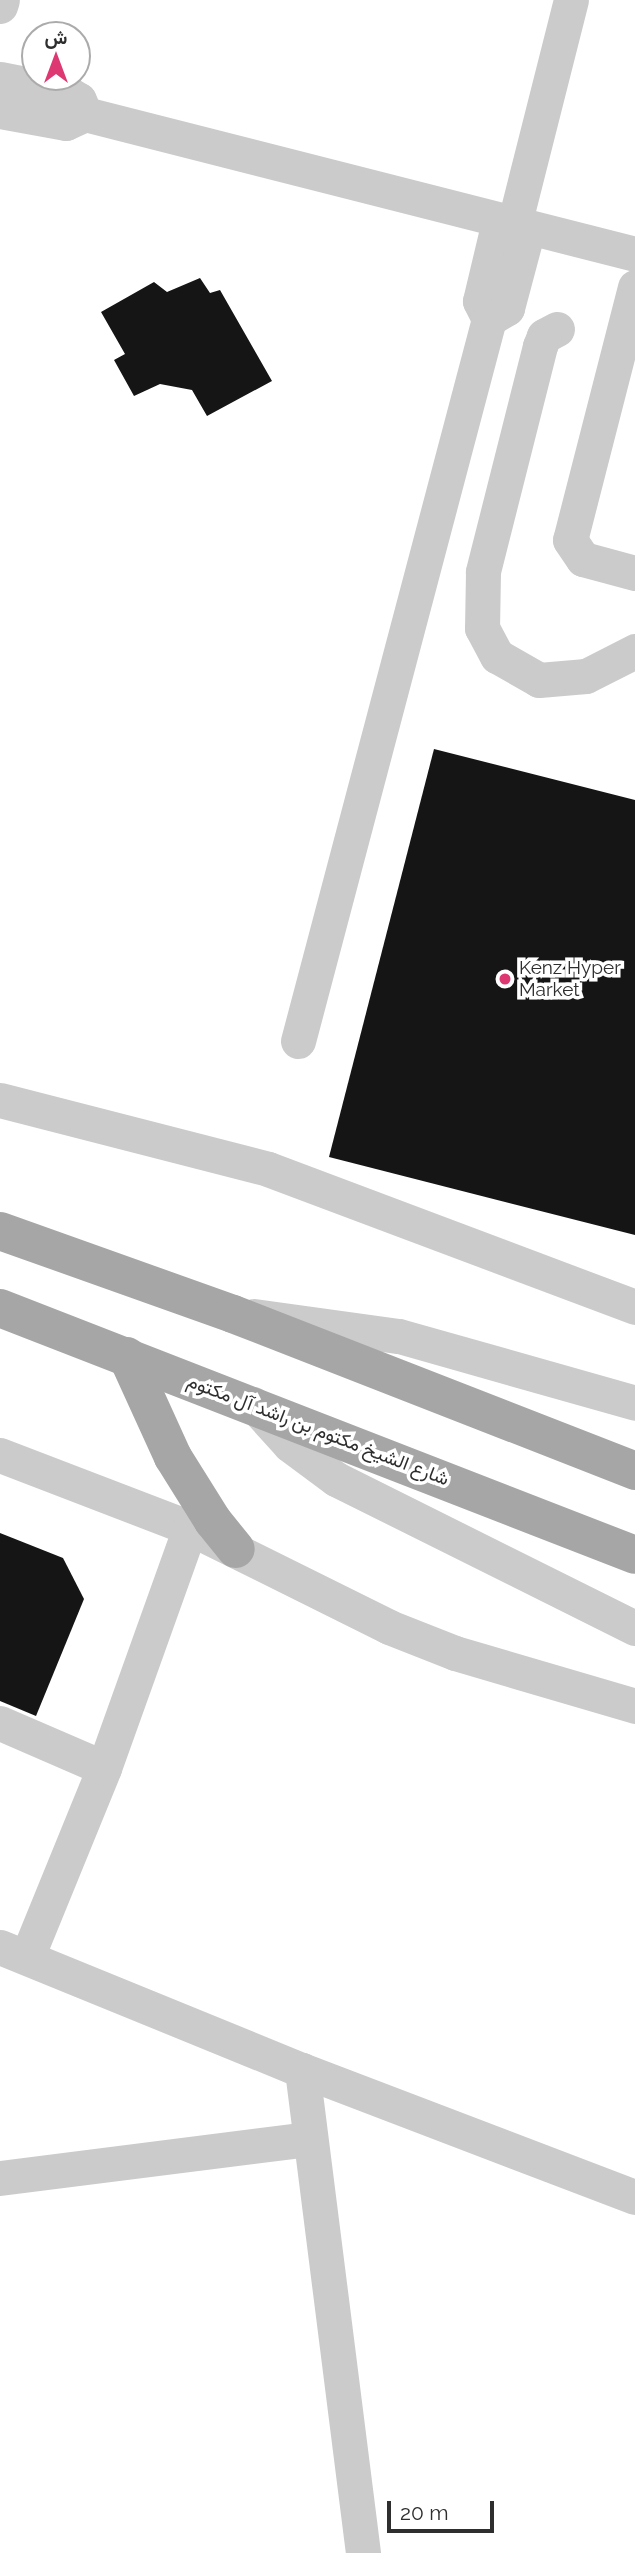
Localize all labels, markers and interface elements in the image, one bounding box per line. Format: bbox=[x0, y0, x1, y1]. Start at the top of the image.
north arrow bbox=[21, 21, 91, 91]
text: ش bbox=[45, 26, 67, 48]
place label: Kenz Hyper Market bbox=[519, 957, 621, 1001]
marker: Kenz Hyper Market bbox=[497, 971, 513, 987]
street label: شارع الشيخ مكتوم بن راشد آل مكتوم bbox=[184, 1369, 452, 1491]
scale bar bbox=[390, 2486, 497, 2530]
text: 20 m bbox=[400, 2500, 448, 2525]

